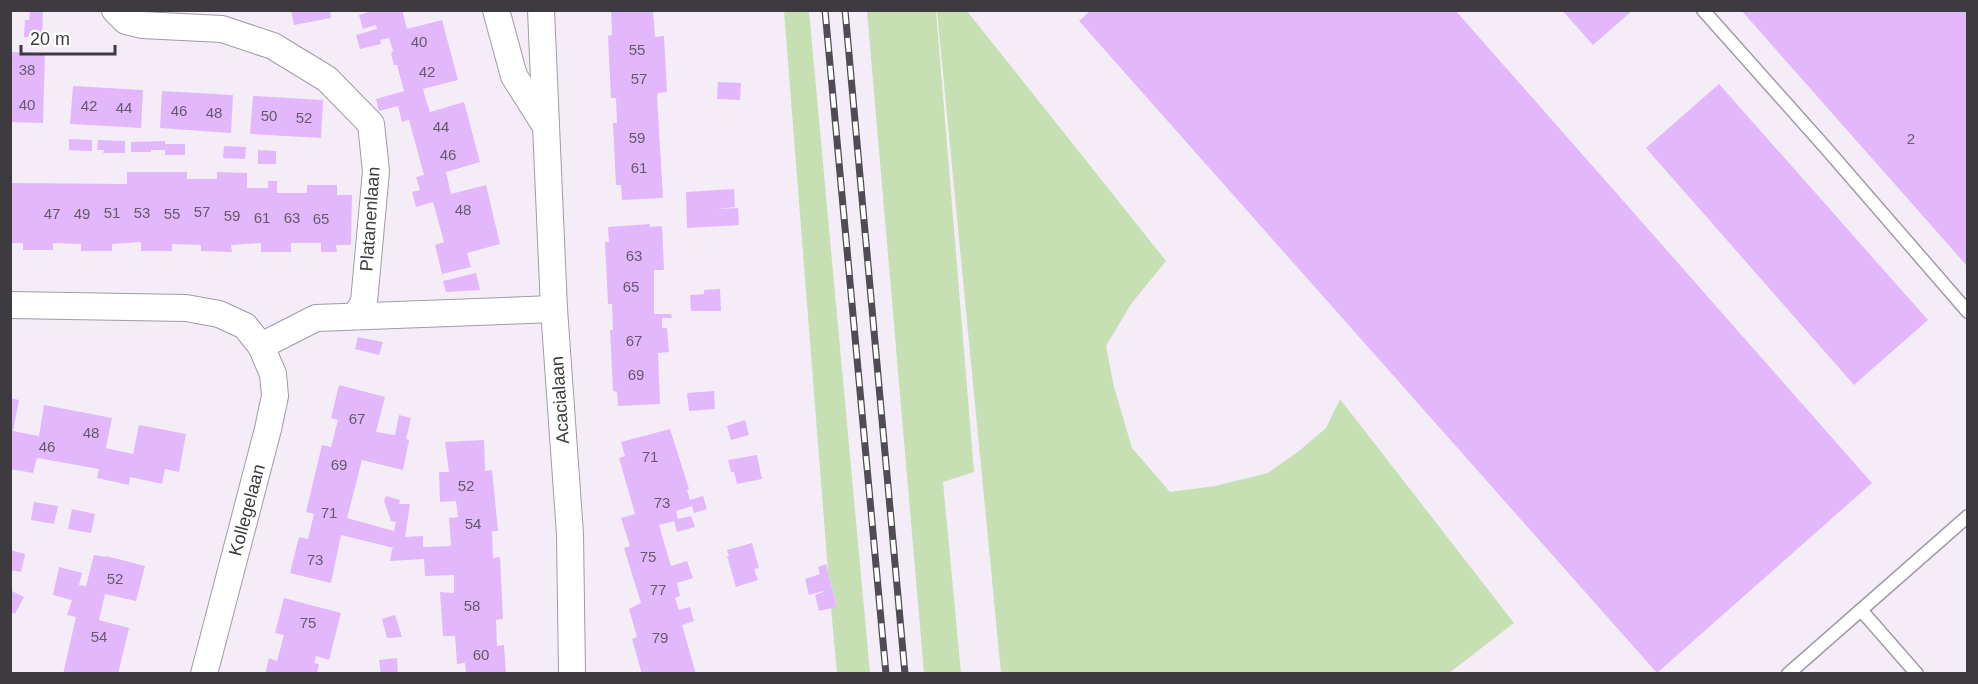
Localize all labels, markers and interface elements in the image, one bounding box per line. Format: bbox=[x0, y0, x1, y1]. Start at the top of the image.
scale bar bbox=[21, 18, 116, 56]
text: 20 m bbox=[30, 29, 70, 49]
house number: 40 bbox=[411, 33, 427, 50]
house number: 55 bbox=[629, 41, 645, 58]
house number: 38 bbox=[19, 61, 35, 78]
house number: 42 bbox=[419, 63, 435, 80]
house number: 57 bbox=[631, 70, 647, 87]
house number: 40 bbox=[19, 96, 35, 113]
house number: 42 bbox=[81, 97, 97, 114]
house number: 44 bbox=[116, 99, 132, 116]
house number: 46 bbox=[171, 102, 187, 119]
house number: 48 bbox=[206, 104, 222, 121]
house number: 50 bbox=[261, 107, 277, 124]
house number: 52 bbox=[296, 109, 312, 126]
house number: 44 bbox=[433, 118, 449, 135]
house number: 59 bbox=[629, 129, 645, 146]
house number: 2 bbox=[1907, 130, 1915, 147]
house number: 46 bbox=[440, 146, 456, 163]
house number: 61 bbox=[631, 159, 647, 176]
street label: Platanenlaan bbox=[356, 166, 384, 272]
house number: 48 bbox=[455, 201, 471, 218]
house number: 57 bbox=[194, 203, 210, 220]
house number: 51 bbox=[104, 204, 120, 221]
house number: 53 bbox=[134, 204, 150, 221]
house number: 47 bbox=[44, 205, 60, 222]
house number: 49 bbox=[74, 205, 90, 222]
house number: 55 bbox=[164, 205, 180, 222]
house number: 59 bbox=[224, 207, 240, 224]
house number: 61 bbox=[254, 209, 270, 226]
house number: 63 bbox=[284, 209, 300, 226]
house number: 65 bbox=[313, 210, 329, 227]
house number: 63 bbox=[626, 247, 642, 264]
house number: 65 bbox=[623, 278, 639, 295]
house number: 67 bbox=[626, 332, 642, 349]
street label: Acacialaan bbox=[547, 355, 573, 445]
house number: 69 bbox=[628, 366, 644, 383]
house number: 67 bbox=[349, 410, 365, 427]
house number: 48 bbox=[83, 424, 99, 441]
house number: 46 bbox=[39, 438, 55, 455]
house number: 71 bbox=[642, 448, 658, 465]
house number: 69 bbox=[331, 456, 347, 473]
street label: Kollegelaan bbox=[225, 462, 269, 558]
house number: 52 bbox=[458, 477, 474, 494]
house number: 73 bbox=[654, 494, 670, 511]
house number: 71 bbox=[321, 504, 337, 521]
house number: 54 bbox=[465, 515, 481, 532]
house number: 75 bbox=[640, 548, 656, 565]
house number: 73 bbox=[307, 551, 323, 568]
house number: 52 bbox=[107, 570, 123, 587]
house number: 77 bbox=[650, 581, 666, 598]
house number: 58 bbox=[464, 597, 480, 614]
house number: 75 bbox=[300, 614, 316, 631]
house number: 54 bbox=[91, 628, 107, 645]
house number: 79 bbox=[652, 629, 668, 646]
house number: 60 bbox=[473, 646, 489, 663]

